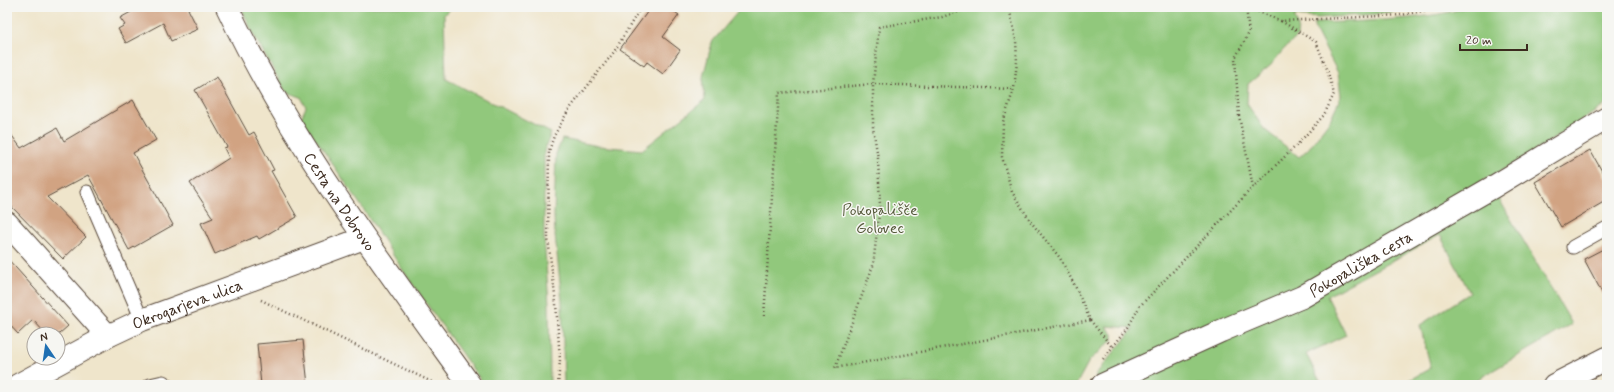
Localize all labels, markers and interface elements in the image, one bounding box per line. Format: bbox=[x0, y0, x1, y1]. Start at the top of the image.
scale bar bbox=[1460, 26, 1527, 52]
text: 20 m bbox=[1466, 33, 1492, 49]
street label: Cesta na Dobrovo bbox=[298, 149, 380, 256]
park label: Pokopališče Golovec bbox=[842, 200, 918, 239]
street label: Pokopališka cesta bbox=[1306, 227, 1417, 303]
street label: Okrogarjeva ulica bbox=[129, 275, 246, 335]
north arrow bbox=[26, 326, 66, 366]
text: N bbox=[39, 330, 49, 345]

